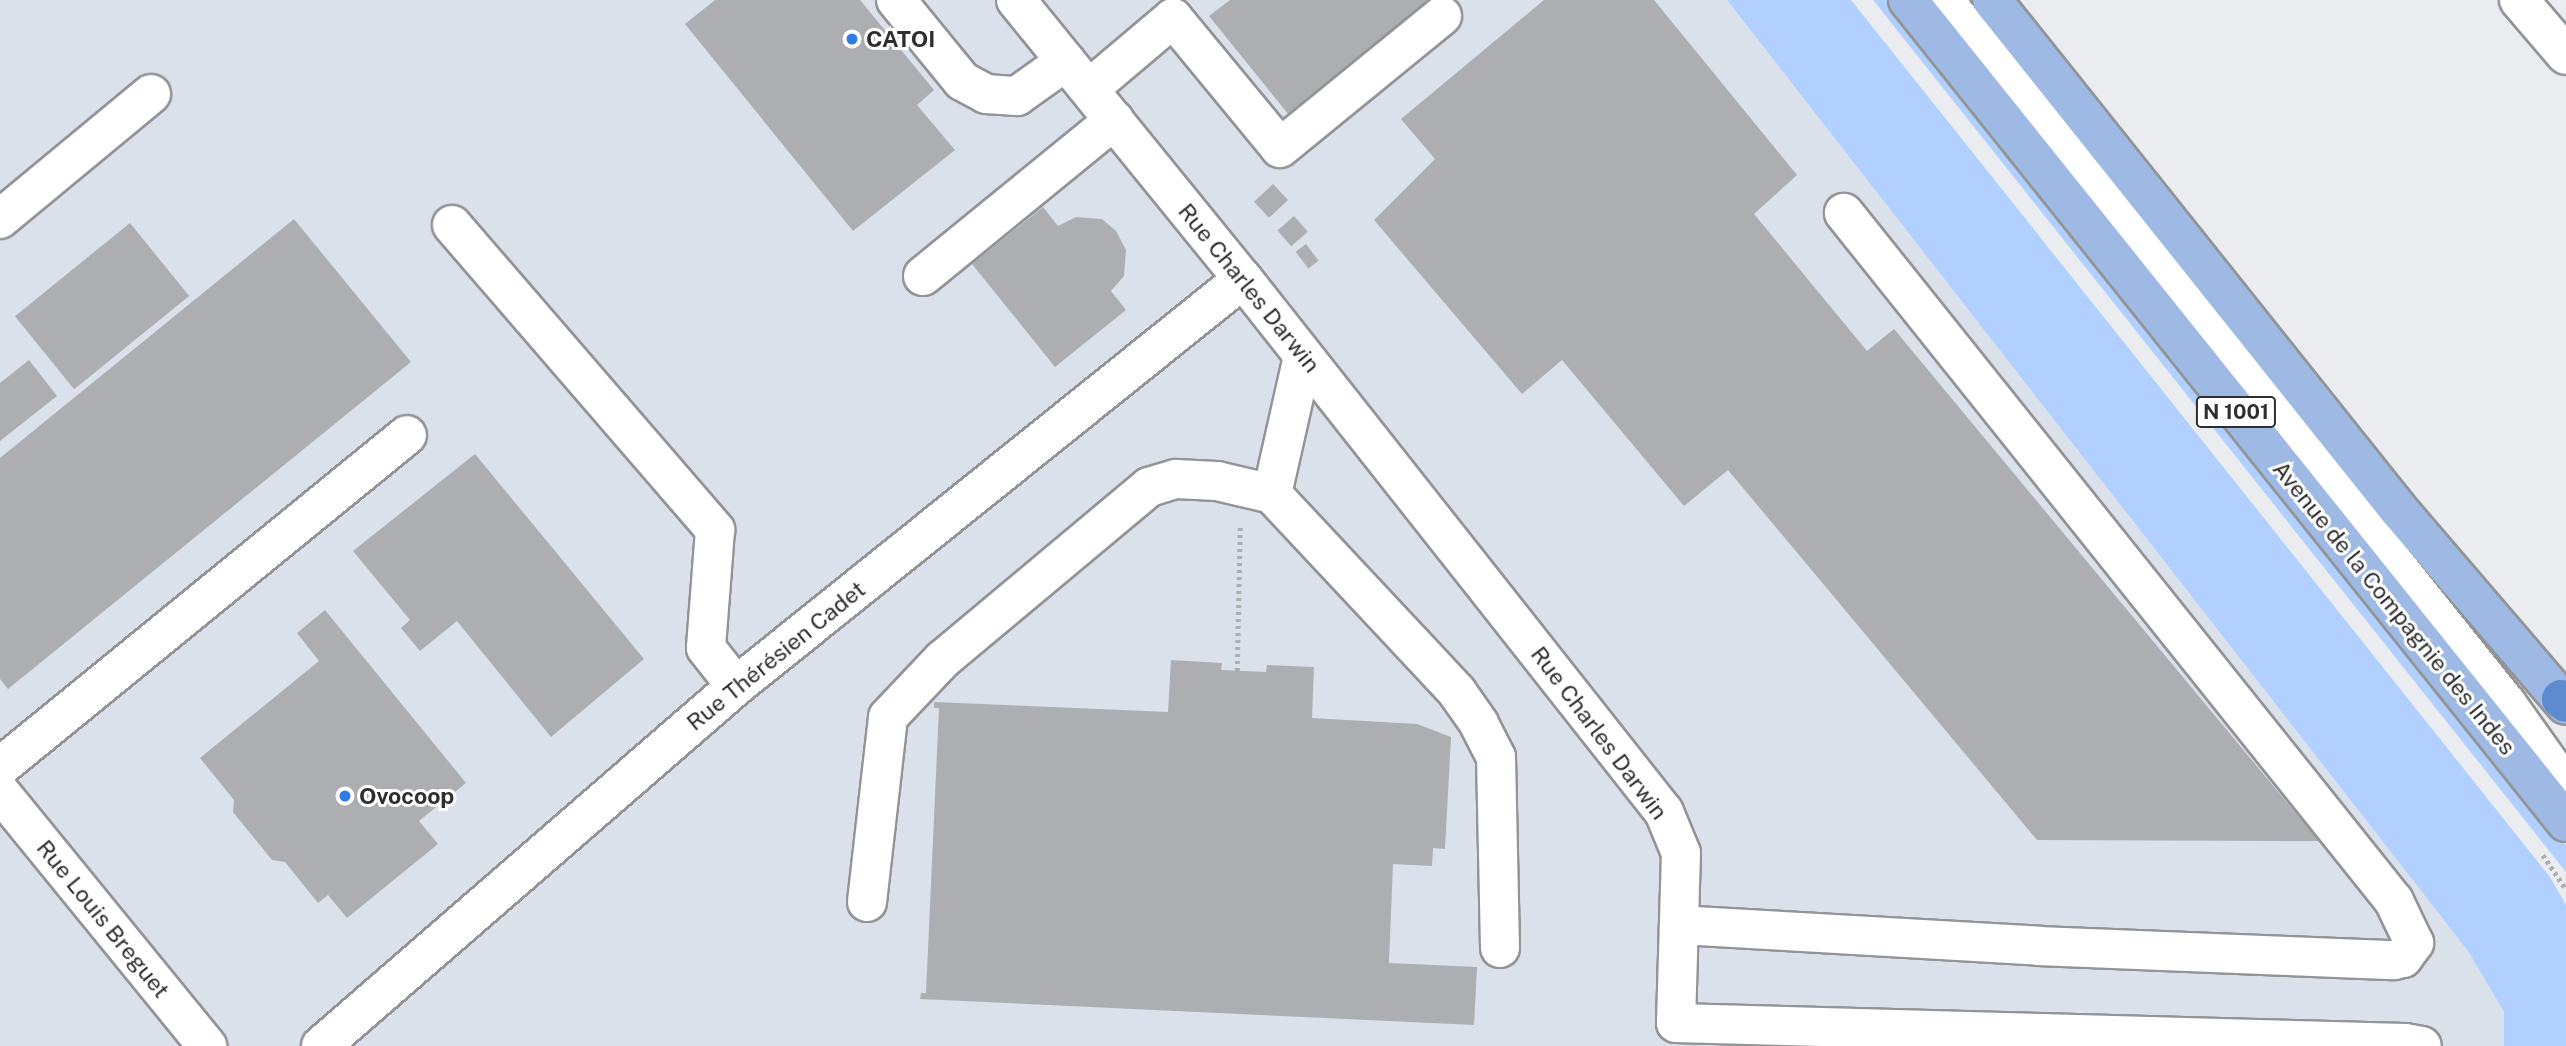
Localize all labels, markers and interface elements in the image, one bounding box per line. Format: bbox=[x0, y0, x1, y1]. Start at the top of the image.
place label: CATOI bbox=[866, 25, 935, 53]
marker: CATOI bbox=[844, 31, 860, 47]
street label: Rue Charles Darwin bbox=[1172, 198, 1326, 378]
road number: N 1001 bbox=[2196, 394, 2276, 430]
street label: Avenue de la Compagnie des Indes bbox=[2267, 455, 2521, 761]
street label: Rue Thérésien Cadet bbox=[681, 575, 871, 737]
street label: Rue Charles Darwin bbox=[1525, 641, 1673, 825]
place label: Ovocoop bbox=[359, 782, 454, 810]
marker: Ovocoop bbox=[337, 788, 353, 804]
street label: Rue Louis Breguet bbox=[31, 834, 175, 1004]

